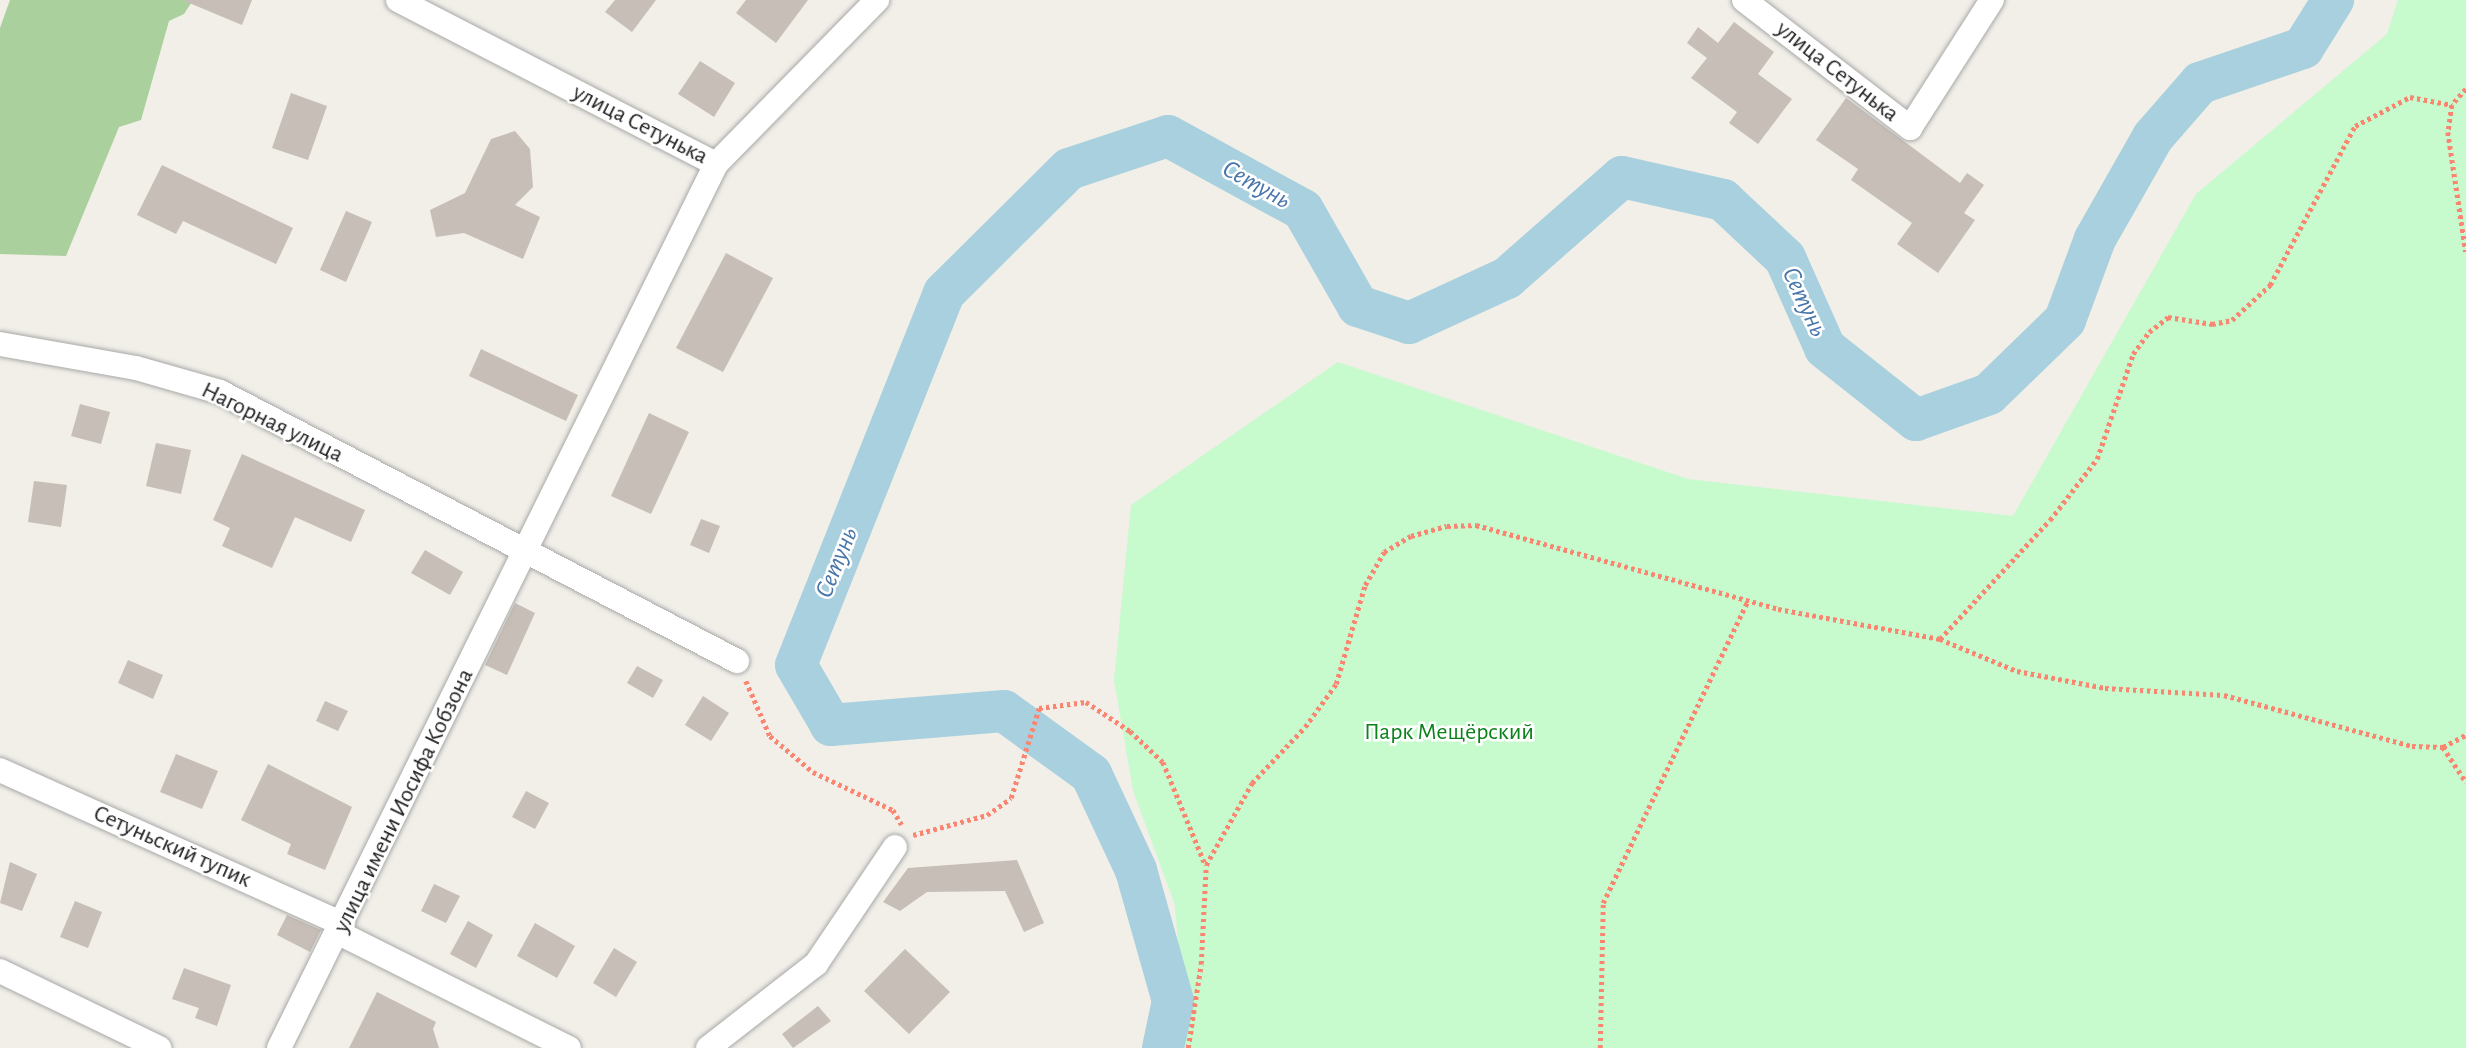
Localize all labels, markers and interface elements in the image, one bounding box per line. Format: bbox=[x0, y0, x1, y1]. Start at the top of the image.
street label: улица Сетунька bbox=[1770, 15, 1904, 129]
street label: улица Сетунька bbox=[567, 79, 713, 171]
water label: Сетунь bbox=[1216, 154, 1296, 216]
water label: Сетунь bbox=[1774, 262, 1834, 342]
street label: Нагорная улица bbox=[196, 376, 348, 470]
water label: Сетунь bbox=[809, 523, 865, 603]
street label: улица имени Иосифа Кобзона bbox=[327, 664, 481, 938]
park label: Парк Мещёрский bbox=[1364, 719, 1534, 747]
street label: Сетуньский тупик bbox=[88, 799, 256, 895]

